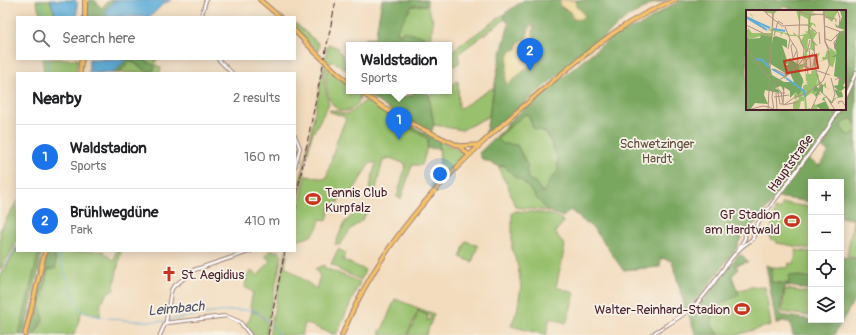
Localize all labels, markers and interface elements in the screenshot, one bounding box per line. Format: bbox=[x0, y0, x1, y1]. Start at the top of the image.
inset map bbox=[746, 10, 846, 110]
search box bbox=[16, 16, 296, 60]
icon: search bbox=[30, 27, 52, 49]
text: Search here bbox=[62, 29, 135, 48]
pin: 2 bbox=[517, 38, 543, 71]
popup bbox=[346, 42, 452, 94]
text: Waldstadion bbox=[361, 51, 437, 70]
text: Sports bbox=[361, 70, 397, 86]
text: Nearby bbox=[32, 88, 81, 109]
text: 2 results bbox=[233, 90, 280, 106]
pin: 1 bbox=[386, 107, 412, 140]
street label: Hauptstraße bbox=[765, 131, 817, 195]
park label: Schwetzinger Hardt bbox=[620, 136, 695, 167]
text: Waldstadion bbox=[70, 139, 147, 158]
text: 1 bbox=[42, 149, 48, 165]
text: 160 m bbox=[244, 149, 280, 165]
text: Sports bbox=[70, 158, 106, 174]
your location bbox=[430, 164, 450, 184]
map controls bbox=[808, 179, 844, 323]
button: + bbox=[808, 179, 844, 215]
place label: Tennis Club Kurpfalz bbox=[325, 185, 387, 216]
sports icon: Tennis Club Kurpfalz bbox=[304, 190, 322, 208]
text: Brühlwegdüne bbox=[70, 203, 158, 222]
place label: GP Stadion am Hardtwald bbox=[705, 207, 780, 238]
sports icon: GP Stadion am Hardtwald bbox=[783, 212, 801, 230]
text: 2 bbox=[41, 213, 49, 229]
text: 410 m bbox=[244, 213, 280, 229]
button: − bbox=[808, 215, 844, 251]
text: Park bbox=[70, 222, 93, 238]
button: locate bbox=[808, 251, 844, 287]
church icon: St. Aegidius bbox=[160, 265, 178, 283]
place label: St. Aegidius bbox=[181, 267, 244, 283]
button: layers bbox=[808, 287, 844, 323]
water label: Leimbach bbox=[147, 297, 206, 319]
sports icon: Walter-Reinhard-Stadion bbox=[733, 300, 751, 318]
place label: Walter-Reinhard-Stadion bbox=[594, 302, 730, 318]

